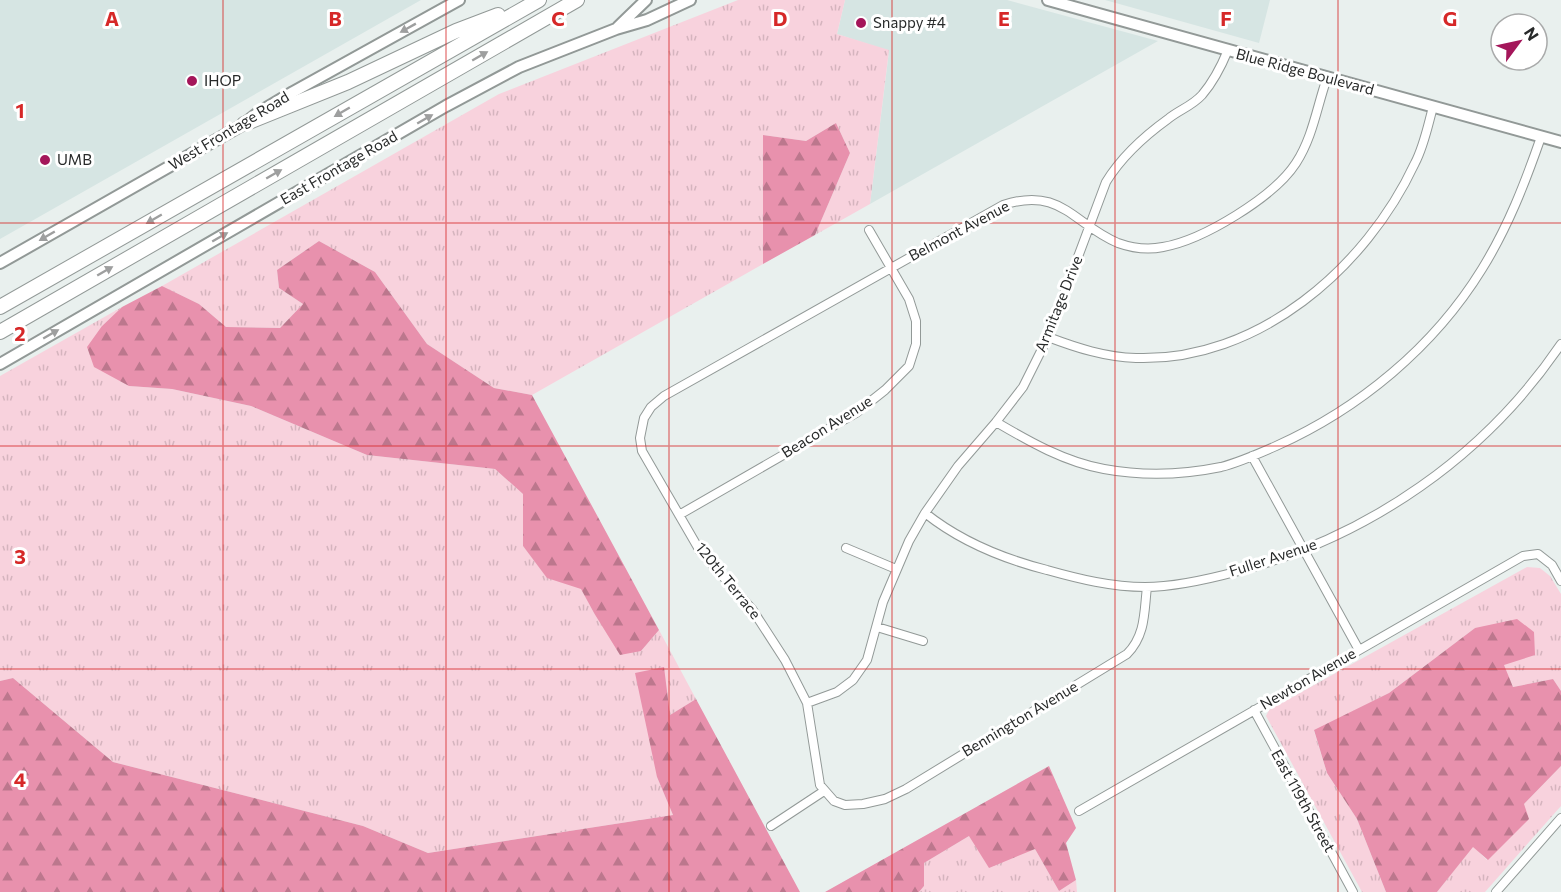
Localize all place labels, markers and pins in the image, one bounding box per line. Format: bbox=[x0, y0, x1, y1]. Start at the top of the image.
place label: Snappy #4 bbox=[873, 13, 946, 31]
marker: Snappy #4 bbox=[854, 16, 868, 30]
place label: IHOP bbox=[204, 71, 241, 89]
marker: IHOP bbox=[185, 74, 199, 88]
place label: UMB bbox=[57, 150, 92, 168]
marker: UMB bbox=[38, 153, 52, 167]

